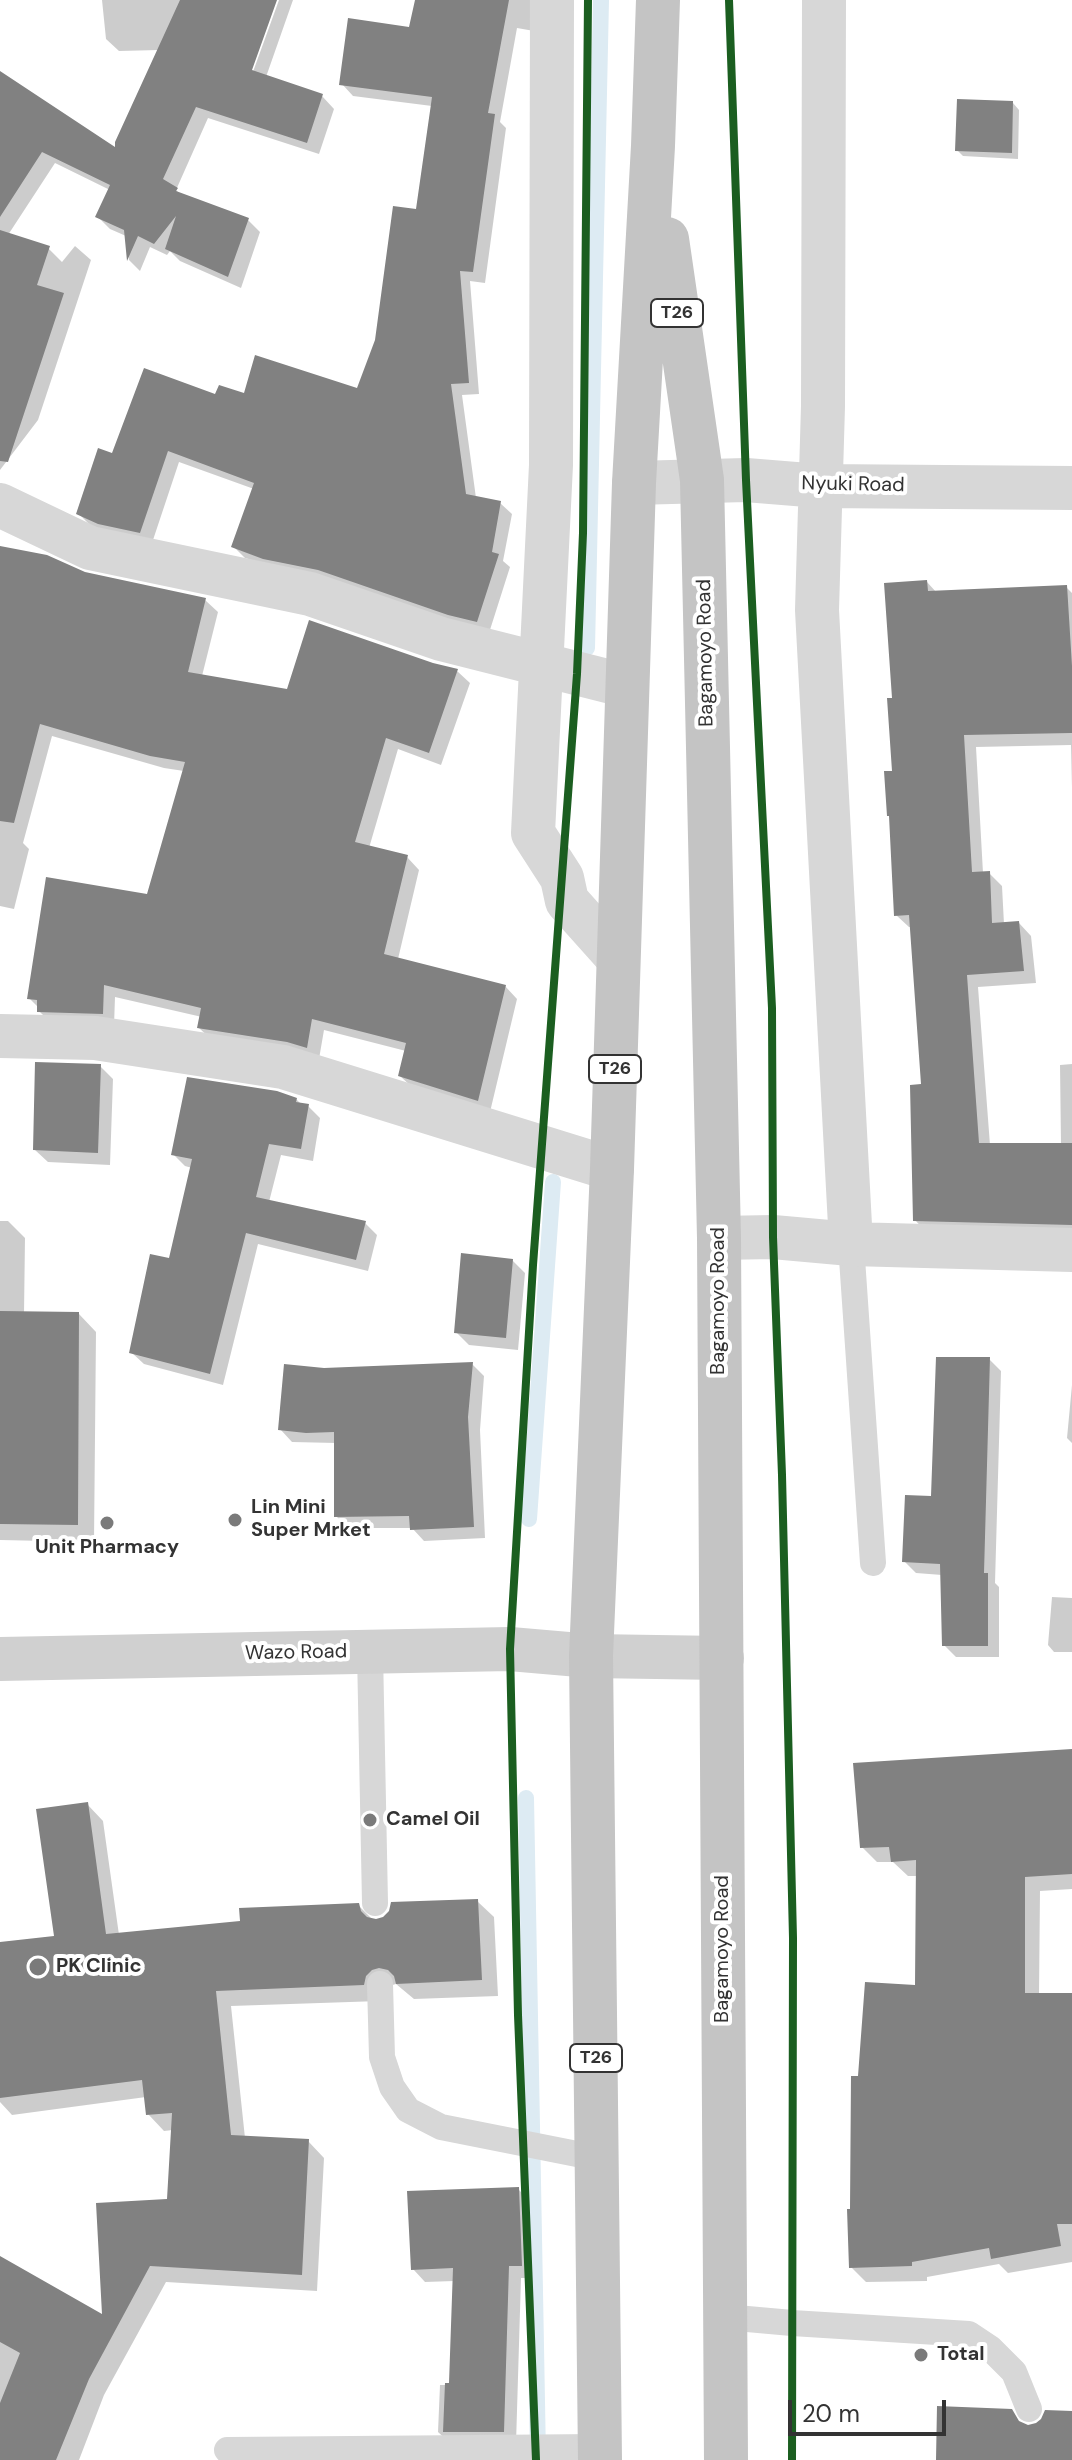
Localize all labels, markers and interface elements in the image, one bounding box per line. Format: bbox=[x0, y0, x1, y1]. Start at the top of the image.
road number: T26 bbox=[651, 299, 703, 327]
street label: Nyuki Road bbox=[801, 472, 905, 498]
street label: Bagamoyo Road bbox=[693, 579, 719, 727]
road number: T26 bbox=[589, 1055, 641, 1083]
street label: Bagamoyo Road bbox=[707, 1227, 731, 1375]
place label: Lin Mini Super Mrket bbox=[251, 1496, 371, 1543]
marker: Lin Mini Super Mrket bbox=[226, 1511, 244, 1529]
marker: Unit Pharmacy bbox=[98, 1514, 116, 1532]
place label: Unit Pharmacy bbox=[35, 1536, 179, 1560]
street label: Wazo Road bbox=[245, 1640, 347, 1666]
place label: Camel Oil bbox=[386, 1808, 480, 1832]
marker: Camel Oil bbox=[361, 1811, 379, 1829]
street label: Bagamoyo Road bbox=[711, 1875, 735, 2023]
place label: PK Clinic bbox=[56, 1955, 142, 1979]
marker: PK Clinic bbox=[27, 1956, 49, 1978]
road number: T26 bbox=[570, 2044, 622, 2072]
place label: Total bbox=[937, 2343, 985, 2367]
marker: Total bbox=[912, 2346, 930, 2364]
scale bar bbox=[792, 2384, 950, 2434]
text: 20 m bbox=[802, 2398, 860, 2429]

